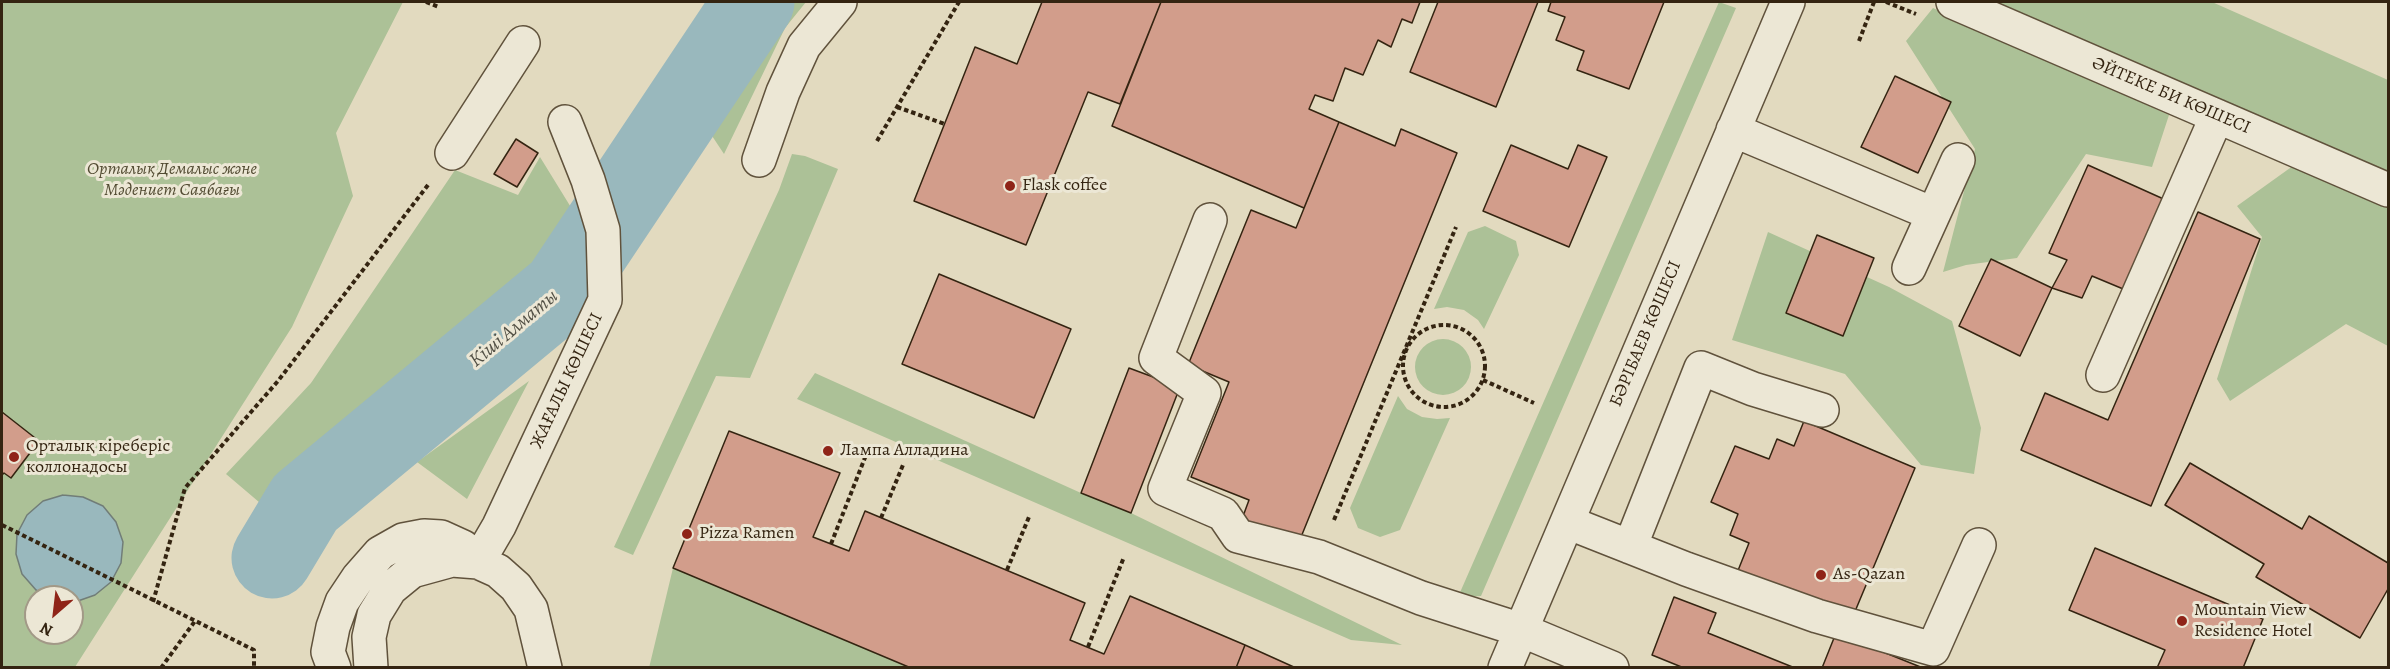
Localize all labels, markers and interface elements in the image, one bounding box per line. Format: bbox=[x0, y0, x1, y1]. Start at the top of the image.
street label: ӘЙТЕКЕ БИ КӨШЕСІ bbox=[2088, 53, 2254, 139]
park label: Орталық Демалыс және Мәдениет Саябағы bbox=[87, 159, 257, 201]
place label: Flask coffee bbox=[1022, 175, 1107, 197]
marker: Flask coffee bbox=[1003, 179, 1017, 193]
street label: БӘРІБАЕВ КӨШЕСІ bbox=[1606, 258, 1686, 410]
water label: Кіші Алматы bbox=[465, 285, 563, 373]
street label: ЖАҒАЛЫ КӨШЕСІ bbox=[526, 310, 608, 452]
place label: Орталық кіреберіс коллонадосы bbox=[26, 436, 170, 478]
place label: Лампа Алладина bbox=[840, 440, 969, 462]
marker: Лампа Алладина bbox=[821, 444, 835, 458]
marker: Орталық кіреберіс коллонадосы bbox=[7, 450, 21, 464]
place label: Pizza Ramen bbox=[699, 523, 794, 545]
marker: Pizza Ramen bbox=[680, 527, 694, 541]
place label: As-Qazan bbox=[1833, 564, 1905, 586]
marker: As-Qazan bbox=[1814, 568, 1828, 582]
north arrow bbox=[24, 585, 84, 645]
place label: Mountain View Residence Hotel bbox=[2194, 600, 2312, 642]
marker: Mountain View Residence Hotel bbox=[2175, 614, 2189, 628]
text: N bbox=[36, 617, 57, 642]

